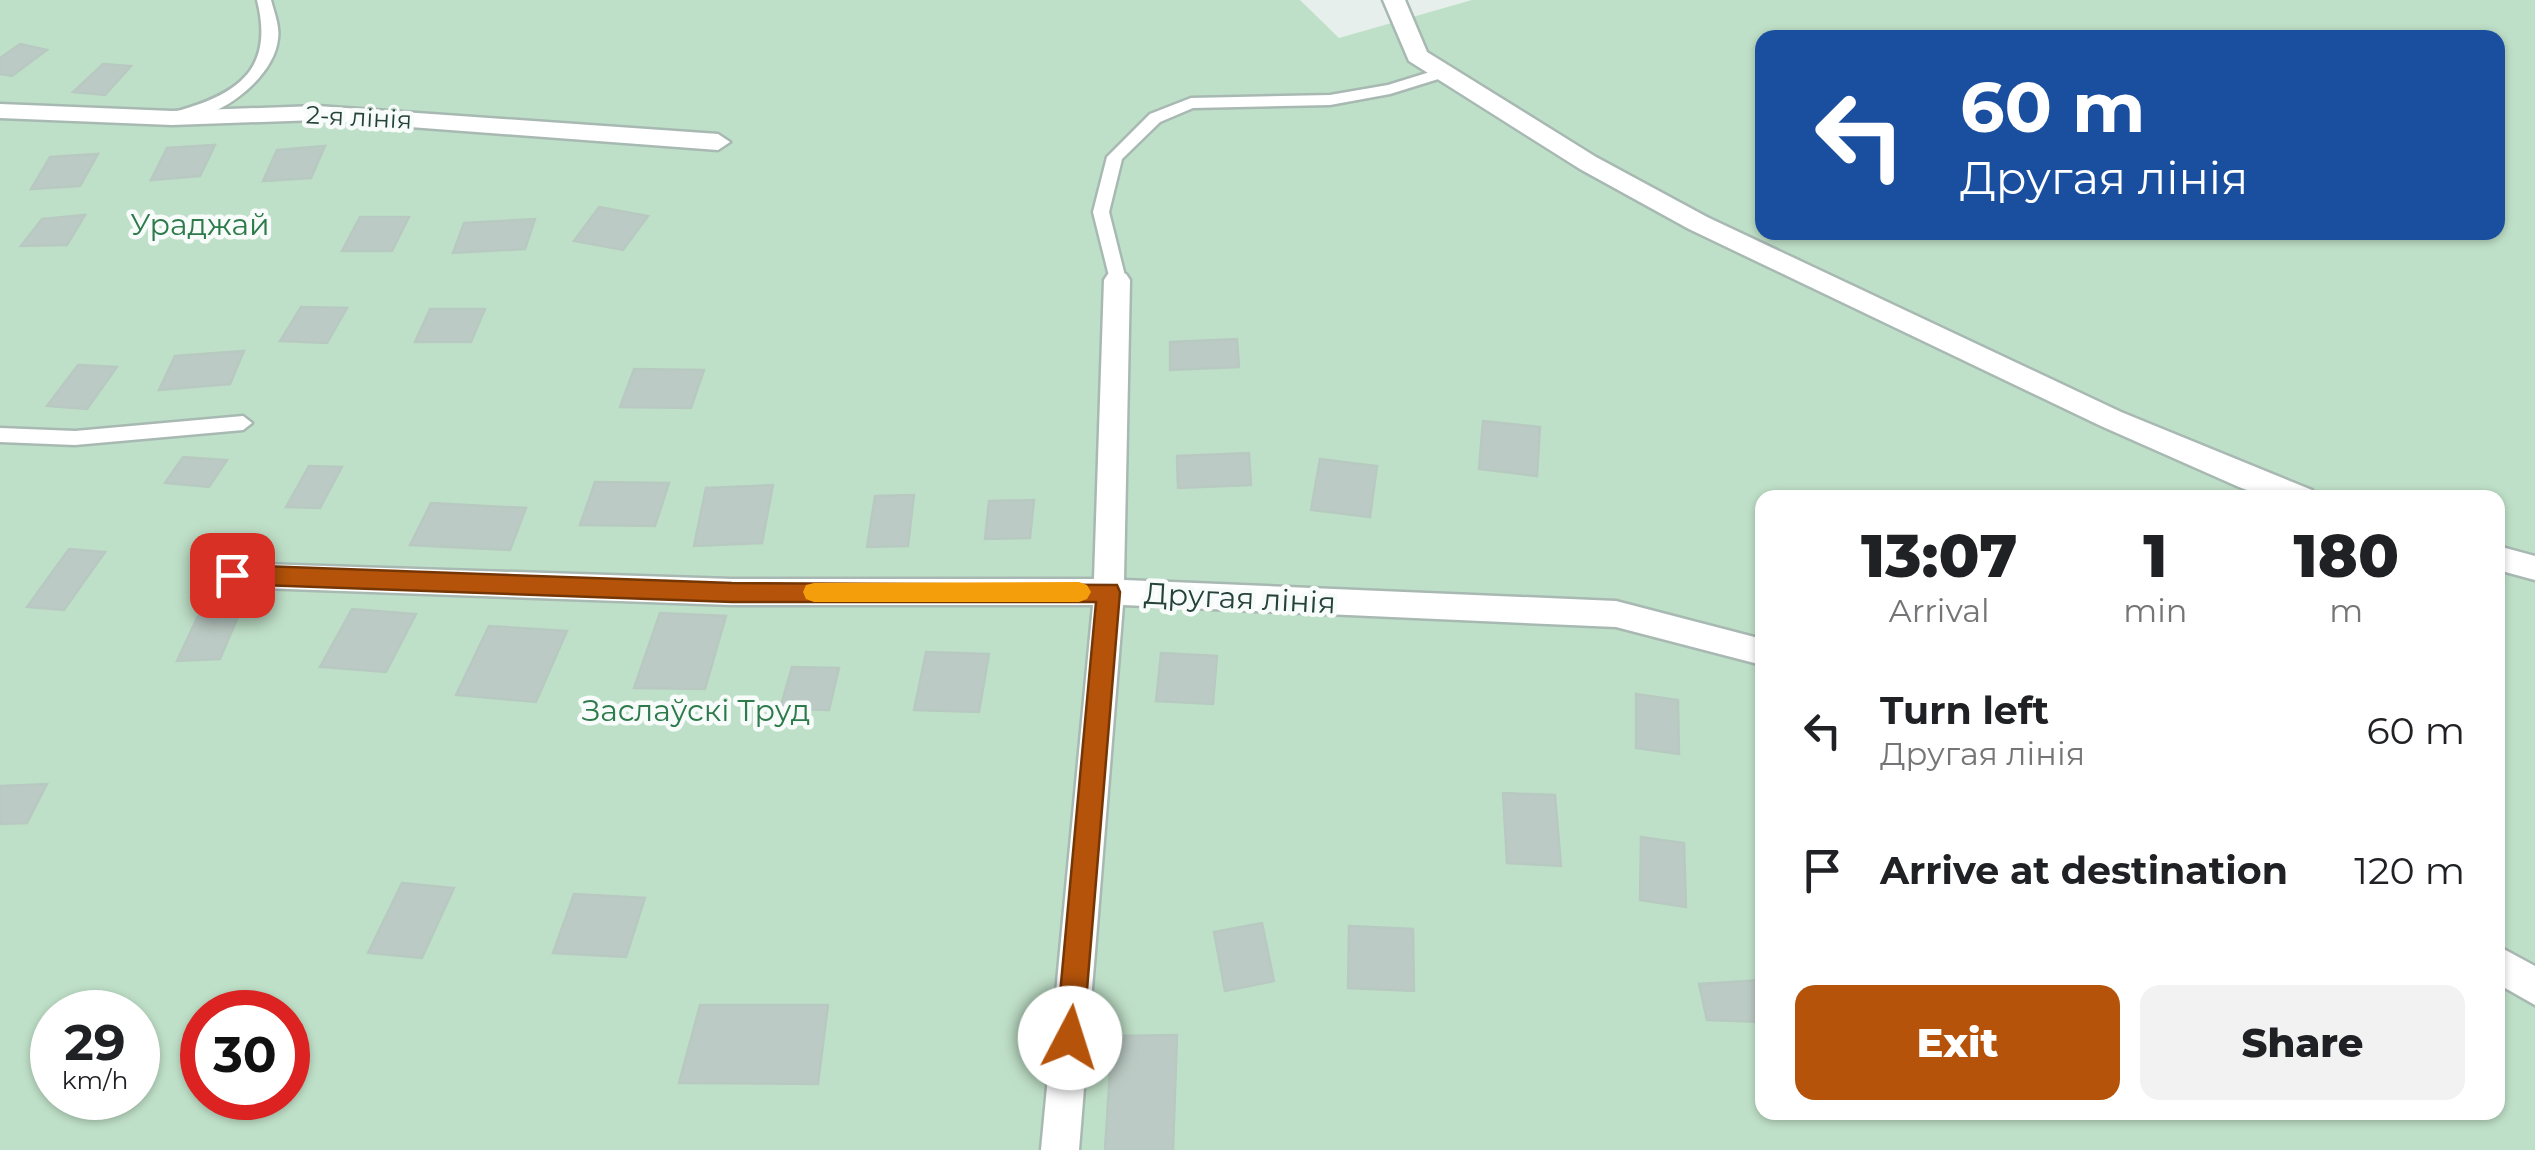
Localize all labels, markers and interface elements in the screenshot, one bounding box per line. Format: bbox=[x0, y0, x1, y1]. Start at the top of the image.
text: 60 m bbox=[1960, 64, 2145, 150]
icon: left bbox=[1795, 70, 1925, 200]
street label: 2-я лінія bbox=[305, 99, 413, 135]
text: Другая лінія bbox=[1960, 150, 2248, 205]
park label: Ураджай bbox=[130, 206, 270, 243]
text: 13:07 bbox=[1861, 519, 2017, 592]
text: 1 bbox=[2143, 519, 2168, 592]
text: 180 bbox=[2293, 519, 2399, 592]
pin bbox=[190, 533, 275, 618]
icon: arrive bbox=[205, 548, 260, 603]
street label: Другая лінія bbox=[1143, 574, 1337, 622]
text: Arrival bbox=[1889, 591, 1990, 630]
text: min bbox=[2123, 591, 2188, 630]
text: m bbox=[2329, 591, 2363, 630]
text: Turn left bbox=[1880, 687, 2049, 734]
park label: Заслаўскі Труд bbox=[582, 692, 810, 729]
icon: left bbox=[1795, 703, 1850, 758]
text: 60 m bbox=[2366, 707, 2465, 754]
text: Другая лінія bbox=[1880, 734, 2085, 773]
icon: arrive bbox=[1795, 843, 1850, 898]
text: Arrive at destination bbox=[1880, 847, 2288, 894]
text: 120 m bbox=[2354, 847, 2465, 894]
button: Exit bbox=[1795, 985, 2120, 1100]
button: Share bbox=[2140, 985, 2465, 1100]
position arrow bbox=[1018, 986, 1122, 1090]
speed limit sign: 30 bbox=[180, 990, 310, 1120]
text: 29 bbox=[64, 1012, 126, 1073]
text: km/h bbox=[62, 1065, 128, 1095]

